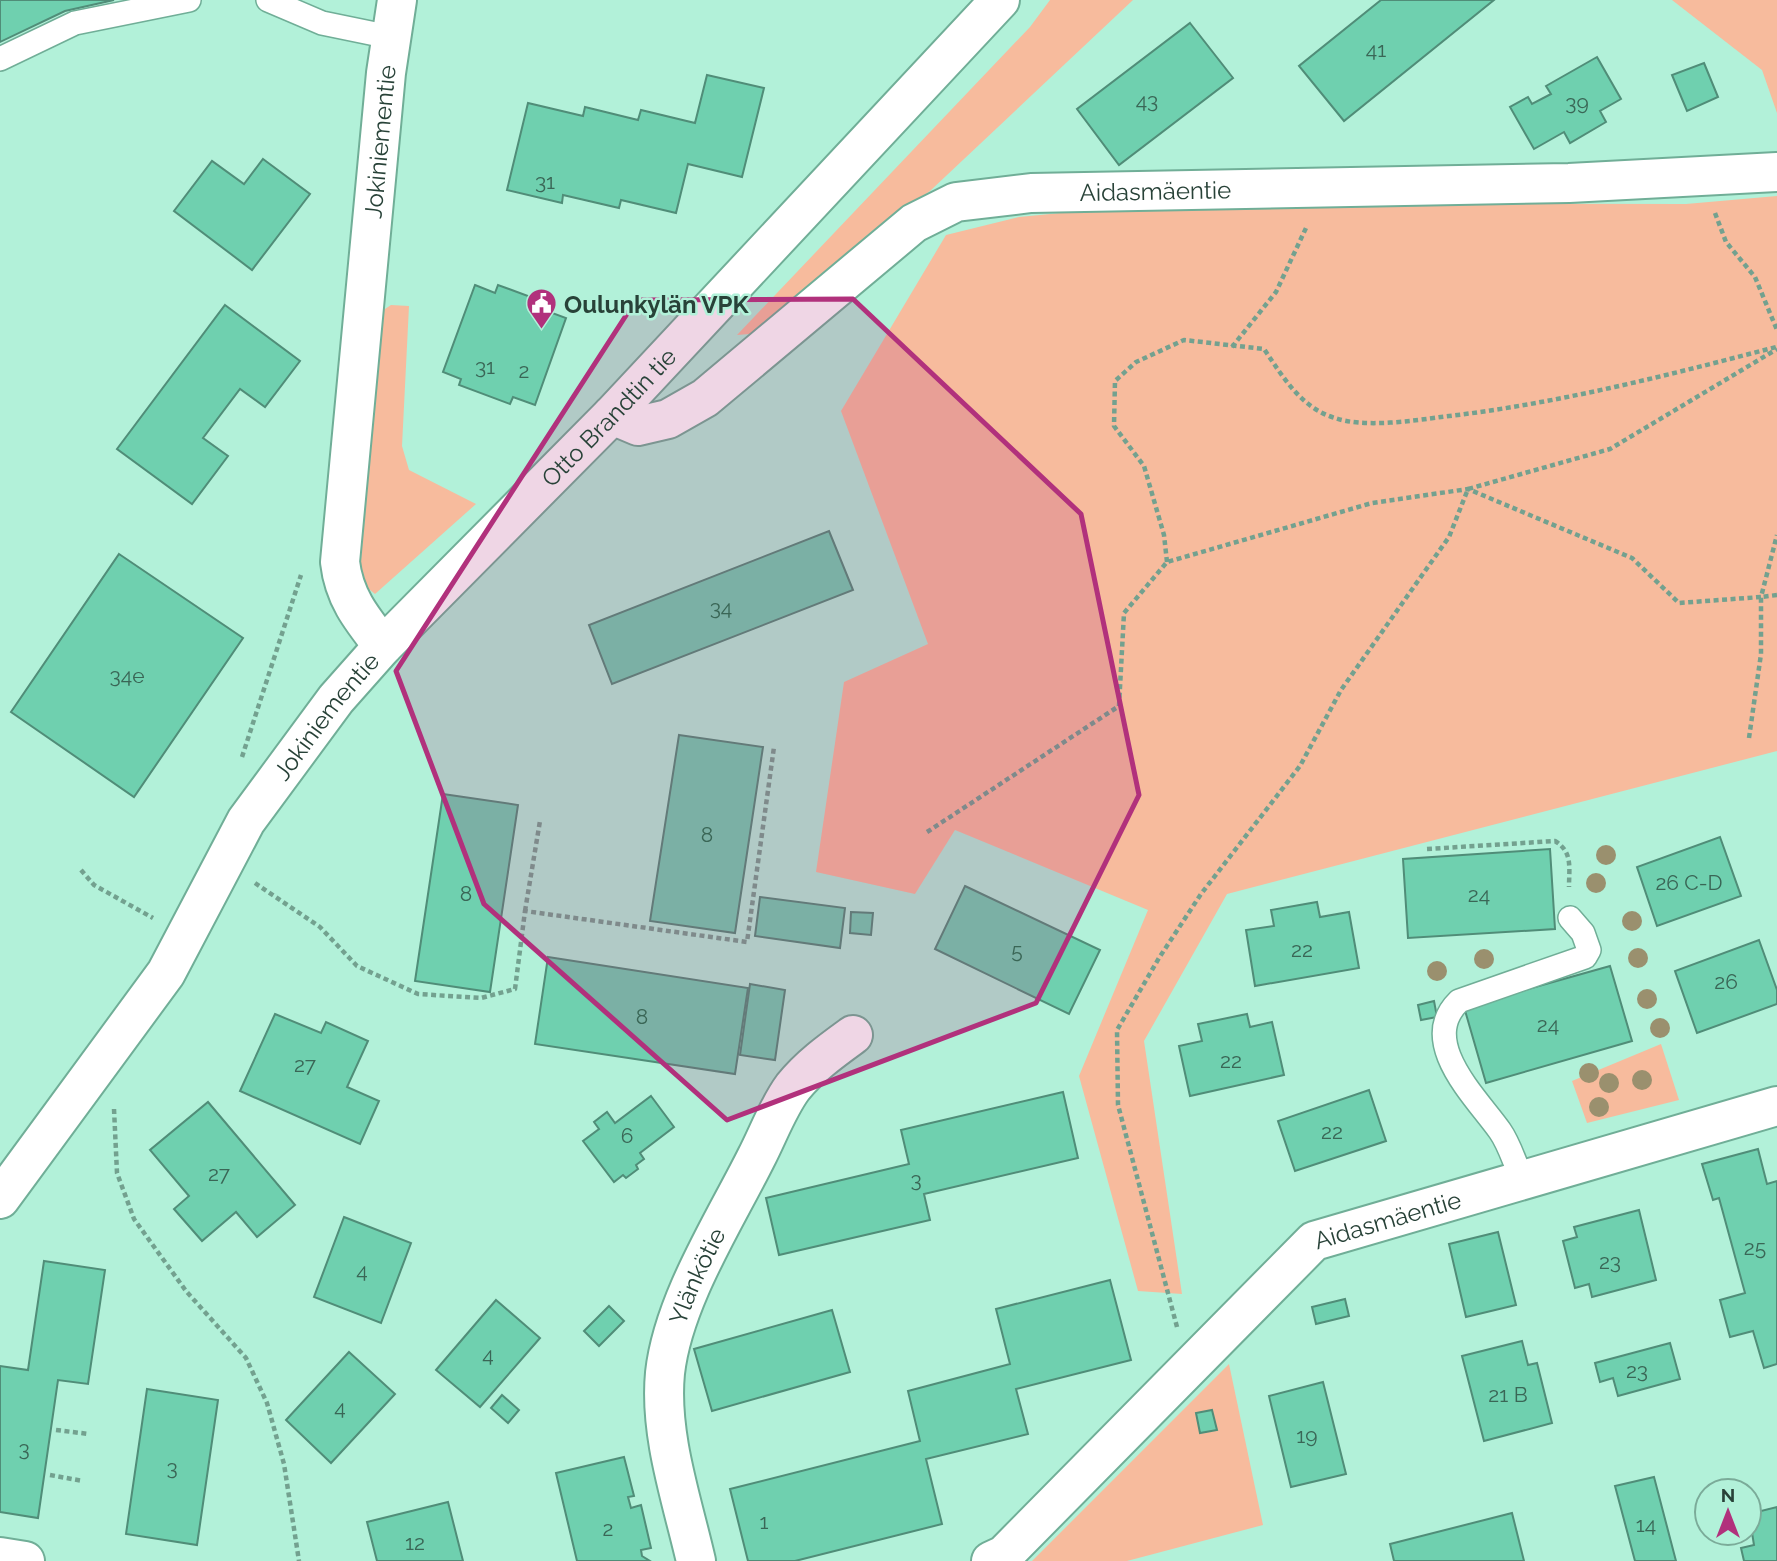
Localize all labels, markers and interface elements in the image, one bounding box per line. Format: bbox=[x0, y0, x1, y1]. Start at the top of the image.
house number: 41 bbox=[1366, 37, 1386, 62]
street label: Jokiniementie bbox=[358, 63, 402, 220]
house number: 43 bbox=[1136, 88, 1158, 113]
house number: 39 bbox=[1565, 90, 1589, 115]
house number: 31 bbox=[535, 169, 555, 194]
street label: Aidasmäentie bbox=[1079, 175, 1231, 207]
public building icon: Oulunkylän VPK bbox=[524, 287, 558, 331]
place label: Oulunkylän VPK bbox=[564, 290, 750, 319]
street label: Otto Brandtin tie bbox=[535, 342, 682, 492]
house number: 31 bbox=[475, 354, 495, 379]
house number: 2 bbox=[519, 358, 529, 383]
house number: 34 bbox=[710, 595, 732, 620]
street label: Jokiniementie bbox=[267, 646, 385, 786]
house number: 34e bbox=[109, 663, 145, 688]
house number: 8 bbox=[701, 822, 713, 847]
house number: 26 C-D bbox=[1655, 870, 1723, 895]
house number: 8 bbox=[460, 881, 472, 906]
house number: 24 bbox=[1468, 882, 1490, 907]
house number: 22 bbox=[1291, 937, 1313, 962]
house number: 5 bbox=[1011, 938, 1023, 963]
house number: 26 bbox=[1714, 969, 1738, 994]
house number: 8 bbox=[636, 1004, 648, 1029]
house number: 24 bbox=[1537, 1012, 1559, 1037]
house number: 22 bbox=[1220, 1048, 1242, 1073]
house number: 27 bbox=[294, 1052, 317, 1077]
house number: 22 bbox=[1321, 1119, 1343, 1144]
house number: 6 bbox=[621, 1123, 633, 1148]
house number: 27 bbox=[208, 1161, 231, 1186]
house number: 3 bbox=[910, 1167, 922, 1192]
street label: Aidasmäentie bbox=[1311, 1184, 1464, 1255]
street label: Ylänkötie bbox=[663, 1223, 731, 1328]
house number: 25 bbox=[1744, 1235, 1766, 1260]
house number: 23 bbox=[1599, 1249, 1621, 1274]
house number: 4 bbox=[356, 1258, 368, 1283]
house number: 4 bbox=[482, 1342, 494, 1367]
house number: 23 bbox=[1626, 1358, 1648, 1383]
house number: 21 B bbox=[1488, 1382, 1528, 1407]
house number: 4 bbox=[334, 1395, 346, 1420]
house number: 19 bbox=[1296, 1423, 1318, 1448]
house number: 3 bbox=[18, 1436, 30, 1461]
house number: 3 bbox=[166, 1455, 178, 1480]
north arrow bbox=[1693, 1477, 1763, 1547]
text: N bbox=[1721, 1484, 1735, 1506]
house number: 1 bbox=[760, 1509, 769, 1534]
house number: 14 bbox=[1636, 1512, 1656, 1537]
house number: 2 bbox=[603, 1516, 613, 1541]
house number: 12 bbox=[405, 1530, 425, 1555]

